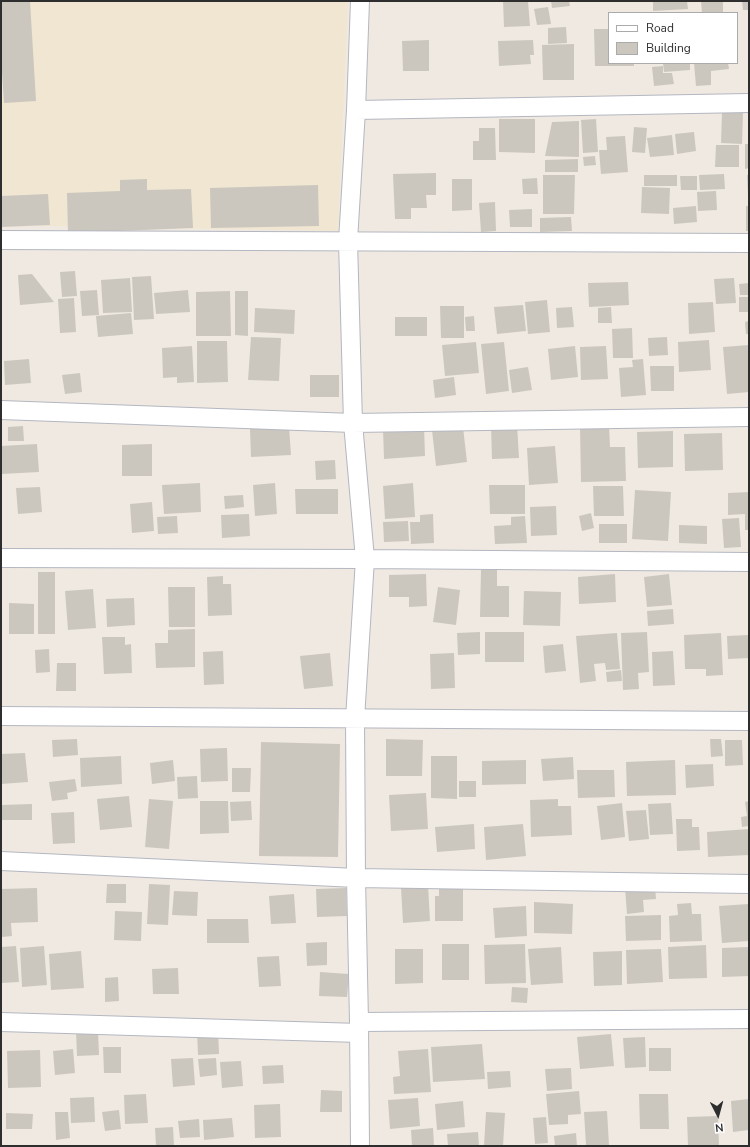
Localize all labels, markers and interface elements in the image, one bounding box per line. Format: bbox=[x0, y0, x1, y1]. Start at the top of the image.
legend bbox=[608, 12, 738, 64]
text: Road bbox=[646, 20, 674, 36]
text: Building bbox=[646, 40, 691, 56]
north arrow bbox=[698, 1095, 738, 1135]
text: N bbox=[714, 1120, 724, 1135]

